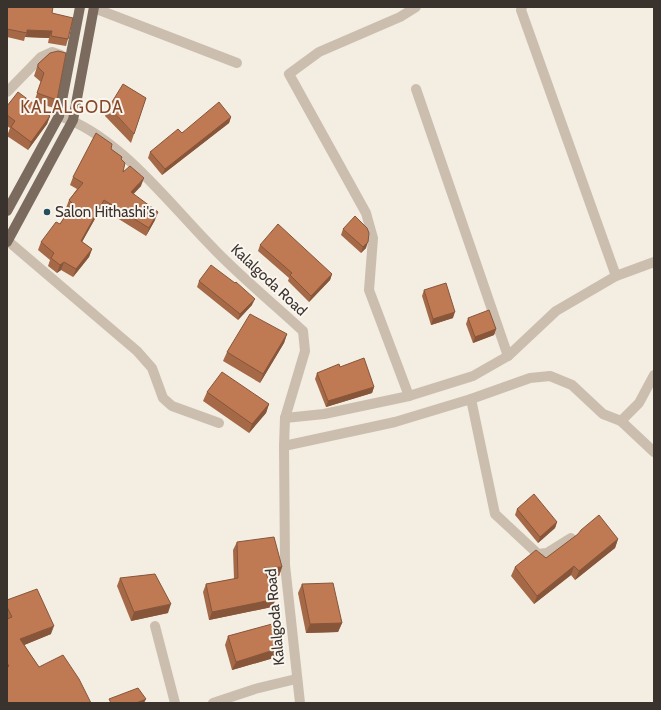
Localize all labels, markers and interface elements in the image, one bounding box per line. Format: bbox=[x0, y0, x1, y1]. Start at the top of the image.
district label: KALALGODA bbox=[20, 97, 124, 117]
place label: Salon Hithashi's bbox=[55, 203, 155, 221]
marker: Salon Hithashi's bbox=[42, 207, 52, 217]
street label: Kalalgoda Road bbox=[227, 240, 311, 320]
street label: Kalalgoda Road bbox=[262, 568, 288, 666]

